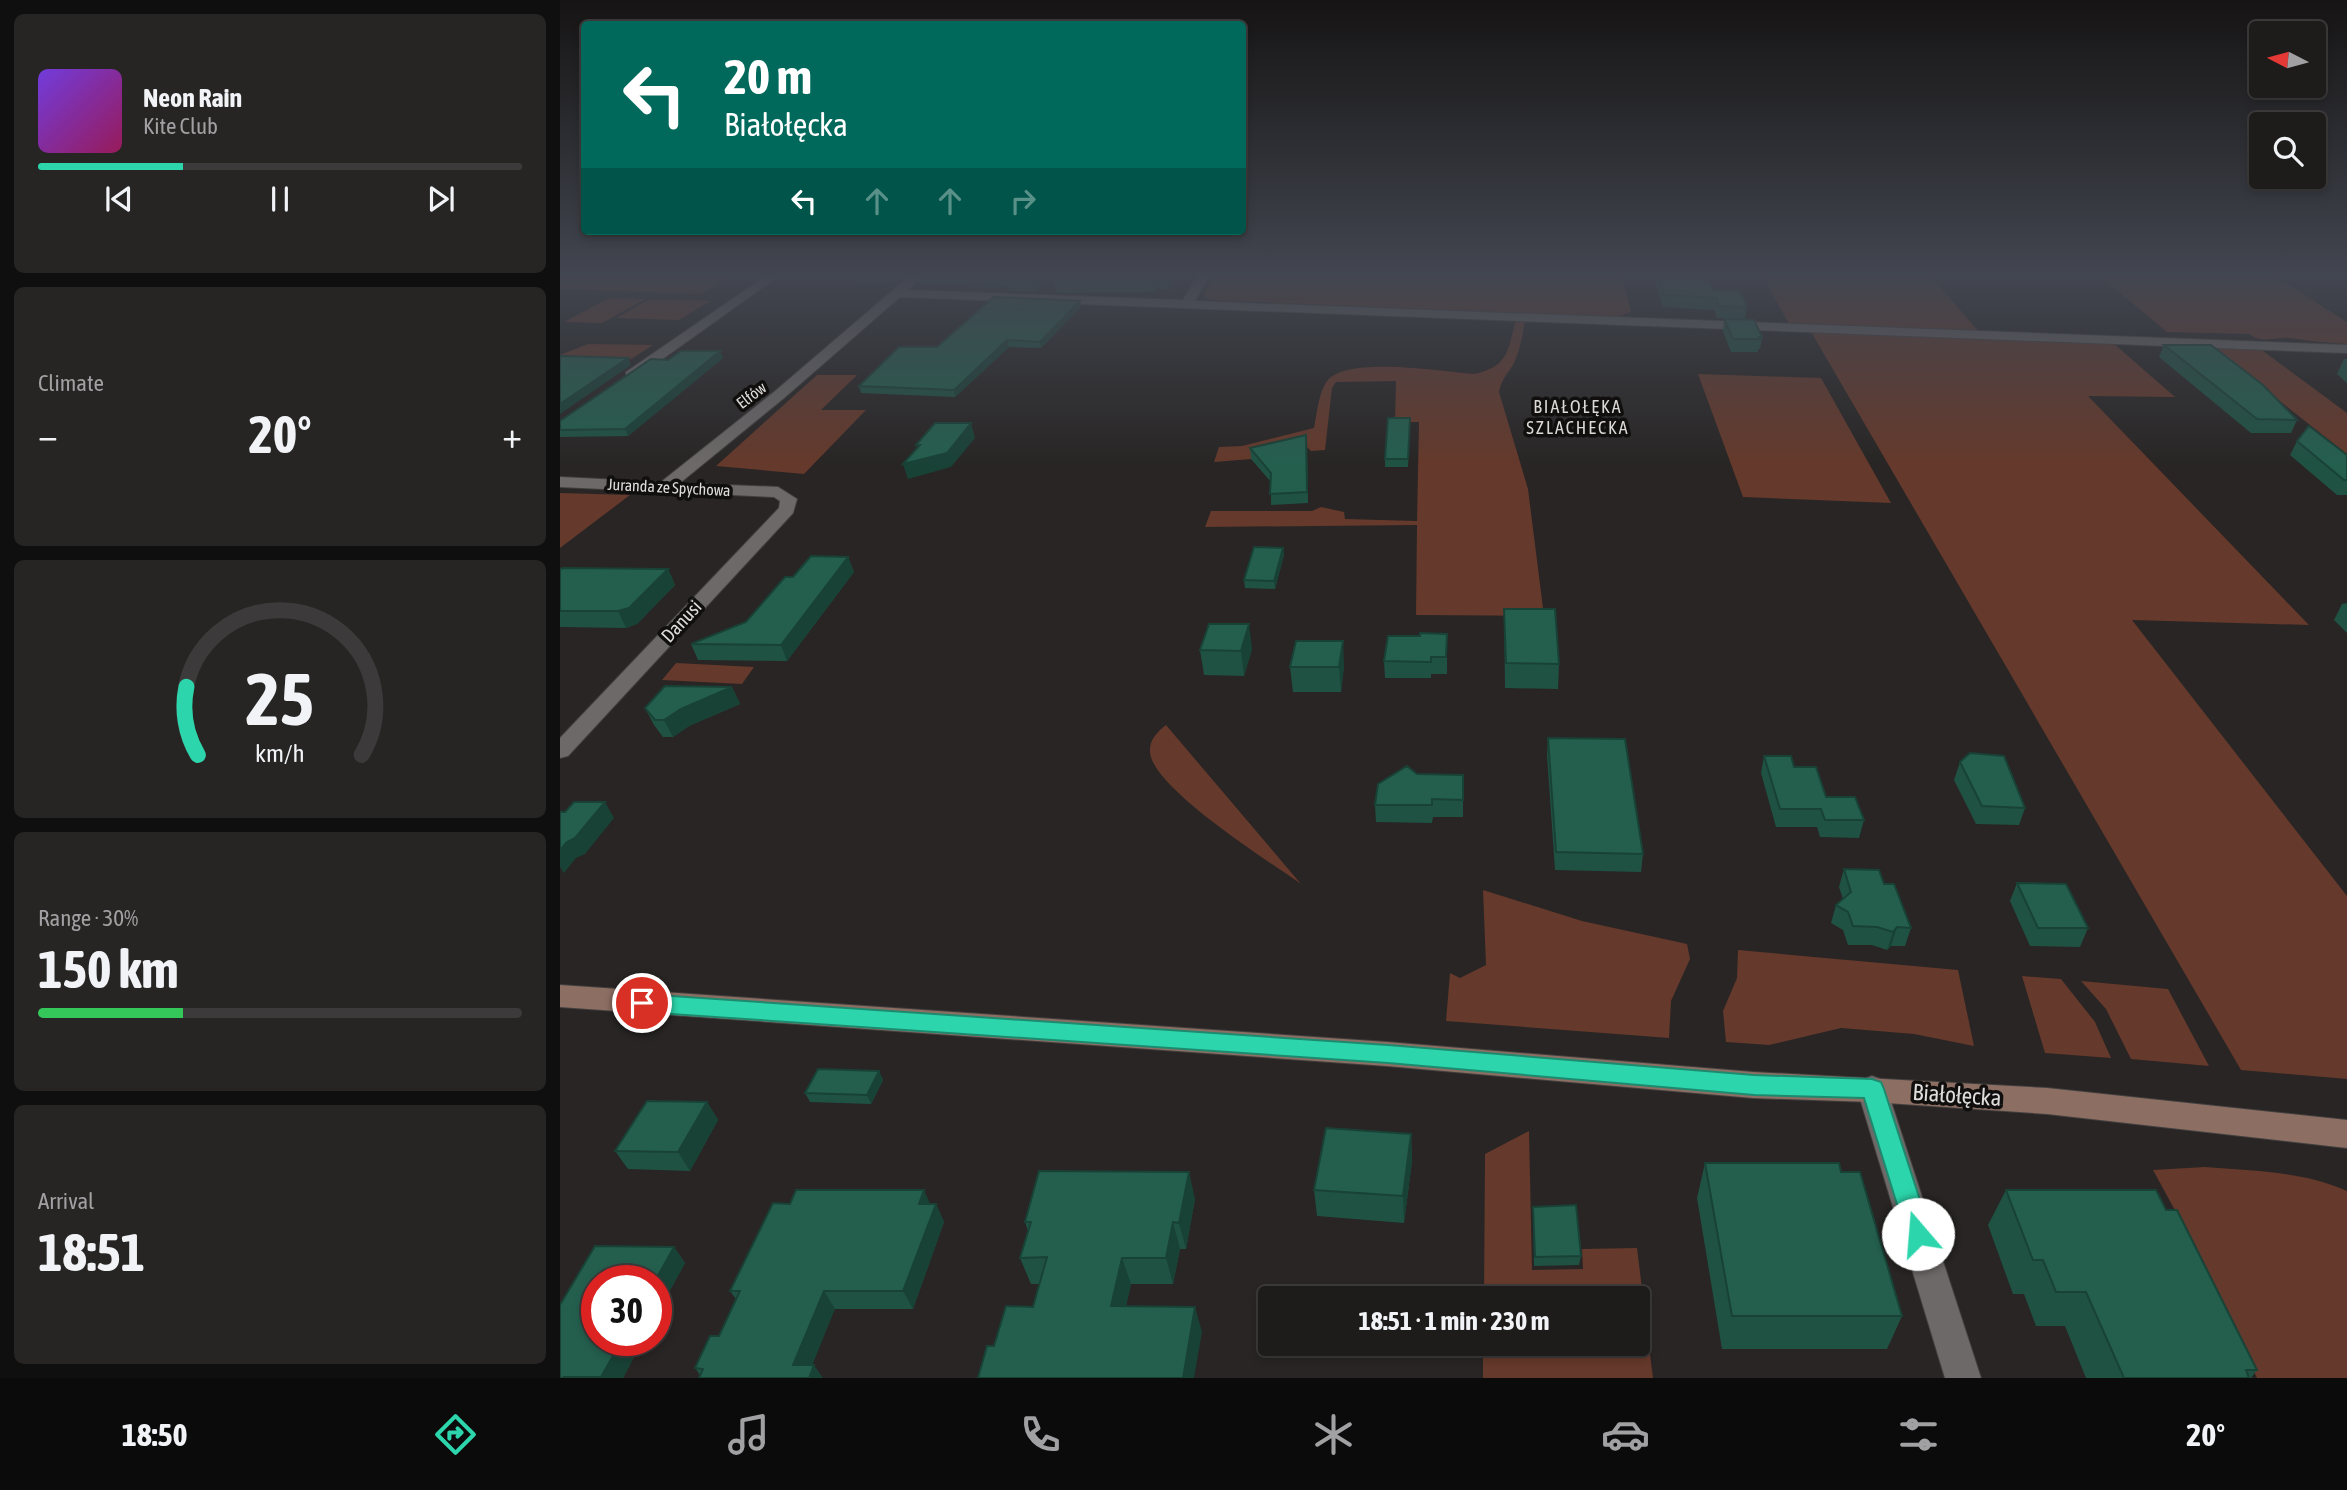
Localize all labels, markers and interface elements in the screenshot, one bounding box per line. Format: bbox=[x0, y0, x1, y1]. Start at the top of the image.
north arrow bbox=[2249, 21, 2326, 98]
map controls bbox=[2249, 21, 2326, 189]
text: 20 m bbox=[724, 48, 812, 104]
icon: left bbox=[609, 49, 700, 140]
text: Neon Rain bbox=[143, 83, 242, 113]
text: Białołęcka bbox=[724, 106, 848, 143]
button: search bbox=[2249, 112, 2326, 189]
text: Kite Club bbox=[143, 113, 218, 139]
icon: previous bbox=[100, 180, 138, 218]
icon: pause bbox=[261, 180, 299, 218]
icon: next bbox=[422, 180, 460, 218]
icon: left bbox=[785, 182, 823, 220]
icon: ahead bbox=[858, 182, 896, 220]
icon: ahead bbox=[931, 182, 969, 220]
icon: right bbox=[1004, 182, 1042, 220]
text: Climate bbox=[38, 370, 104, 396]
street label: Elfów bbox=[733, 378, 770, 412]
district label: BIAŁOŁĘKA SZLACHECKA bbox=[1526, 396, 1630, 438]
text: 20° bbox=[248, 404, 312, 464]
text: − bbox=[38, 413, 58, 456]
text: + bbox=[502, 413, 522, 456]
street label: Juranda ze Spychowa bbox=[607, 475, 731, 500]
street label: Danusi bbox=[656, 596, 706, 646]
text: 25 bbox=[246, 657, 314, 740]
text: km/h bbox=[255, 739, 305, 767]
text: Range · 30% bbox=[38, 905, 138, 931]
text: 150 km bbox=[38, 939, 179, 999]
pin bbox=[612, 973, 672, 1033]
icon: arrive bbox=[623, 984, 661, 1022]
street label: Białołęcka bbox=[1912, 1079, 2002, 1111]
text: Arrival bbox=[38, 1188, 94, 1214]
position arrow bbox=[1881, 1197, 1955, 1271]
text: 18:51 bbox=[38, 1222, 145, 1282]
speed limit sign: 30 bbox=[581, 1265, 672, 1356]
text: 18:51 · 1 min · 230 m bbox=[1359, 1306, 1549, 1336]
icon: directions bbox=[431, 1410, 480, 1459]
icon: music bbox=[724, 1410, 773, 1459]
icon: phone bbox=[1016, 1410, 1065, 1459]
icon: climate bbox=[1309, 1410, 1358, 1459]
icon: car bbox=[1601, 1410, 1650, 1459]
icon: filters bbox=[1894, 1410, 1943, 1459]
text: 18:50 bbox=[122, 1416, 188, 1453]
text: 20° bbox=[2186, 1416, 2225, 1453]

